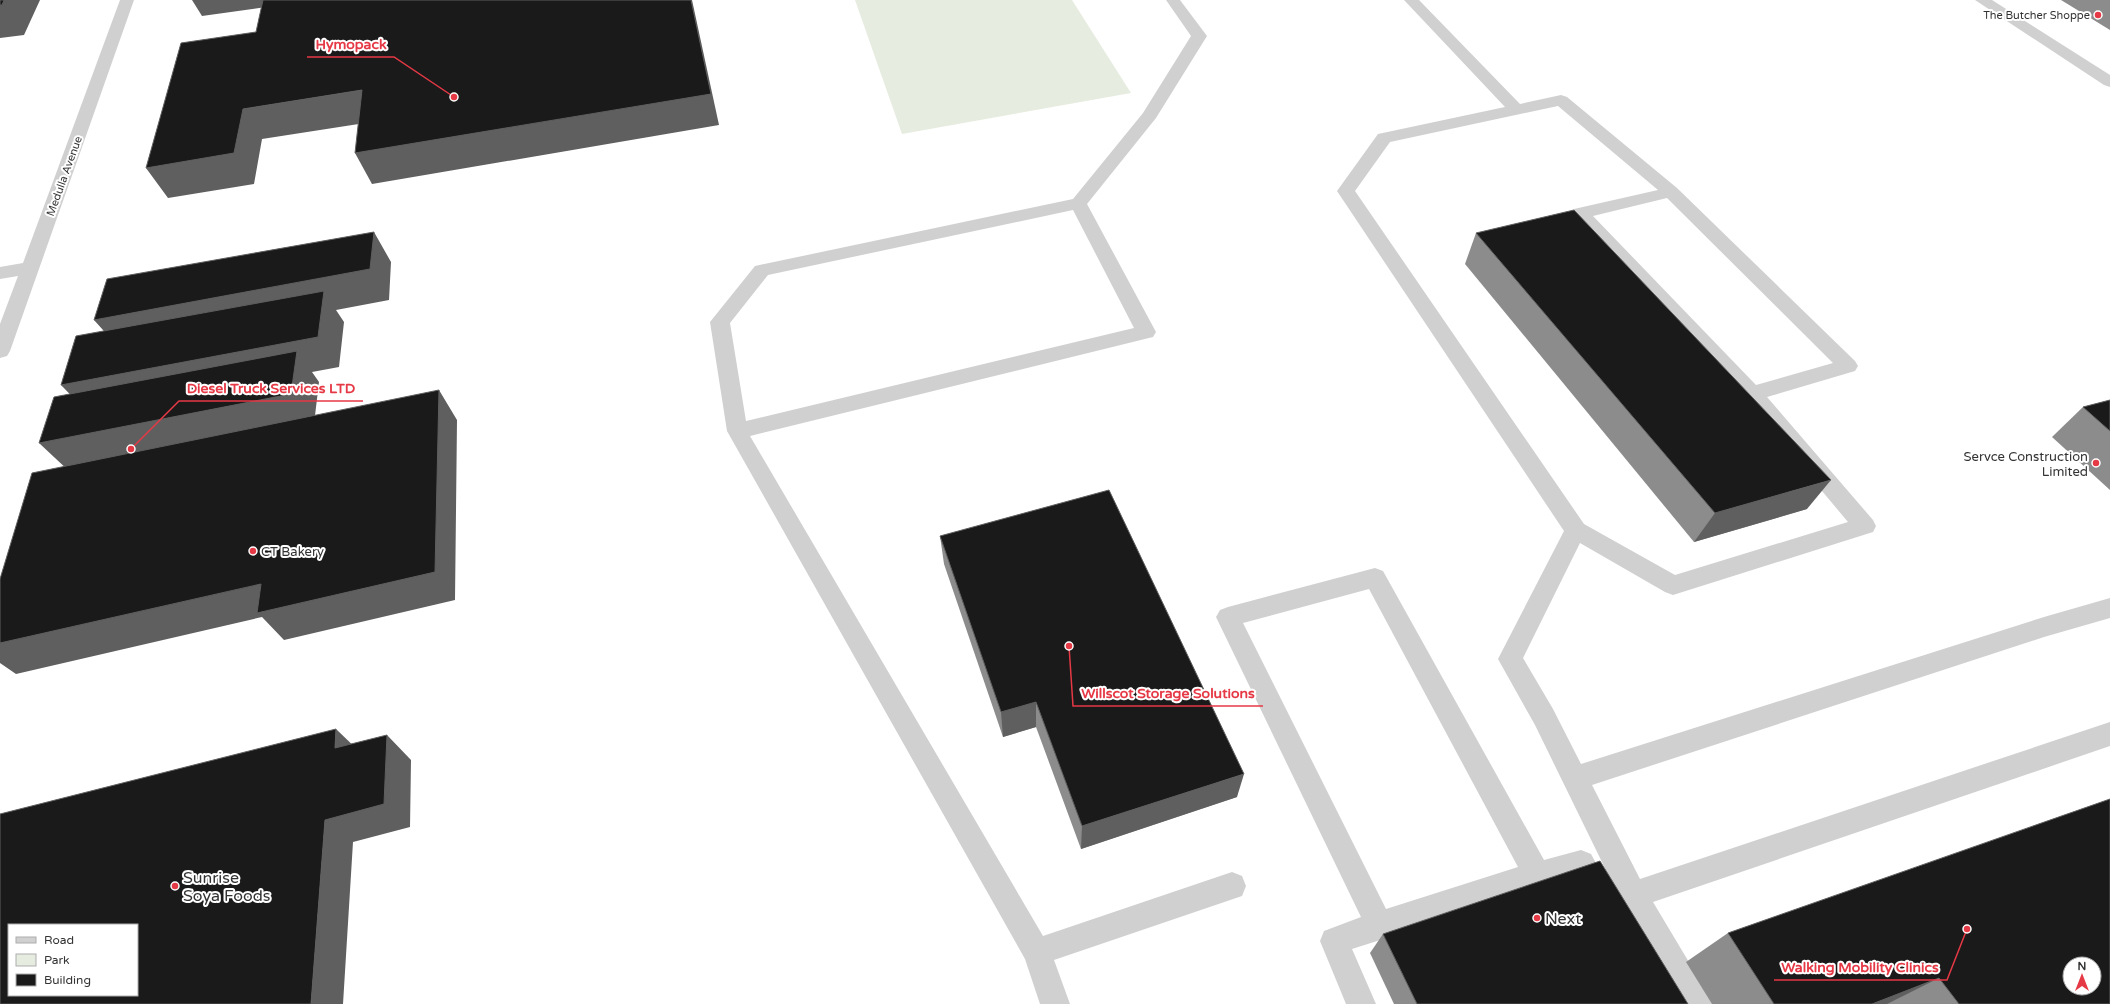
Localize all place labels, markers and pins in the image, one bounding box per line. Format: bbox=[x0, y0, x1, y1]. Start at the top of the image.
place label: The Butcher Shoppe bbox=[1983, 9, 2090, 22]
marker: The Butcher Shoppe bbox=[2093, 10, 2103, 20]
callout: Hymopack bbox=[307, 31, 394, 57]
callout: Diesel Truck Services LTD bbox=[179, 375, 363, 401]
place label: Servce Construction Limited bbox=[1964, 449, 2088, 480]
marker: Servce Construction Limited bbox=[2091, 458, 2101, 468]
place label: CT Bakery bbox=[261, 544, 324, 560]
marker: CT Bakery bbox=[248, 546, 258, 556]
callout: Willscot Storage Solutions bbox=[1073, 680, 1263, 706]
place label: Sunrise Soya Foods bbox=[183, 868, 270, 906]
marker: Sunrise Soya Foods bbox=[170, 881, 180, 891]
place label: Next bbox=[1545, 909, 1581, 929]
marker: Next bbox=[1532, 913, 1542, 923]
callout: Walking Mobility Clinics bbox=[1774, 954, 1947, 980]

